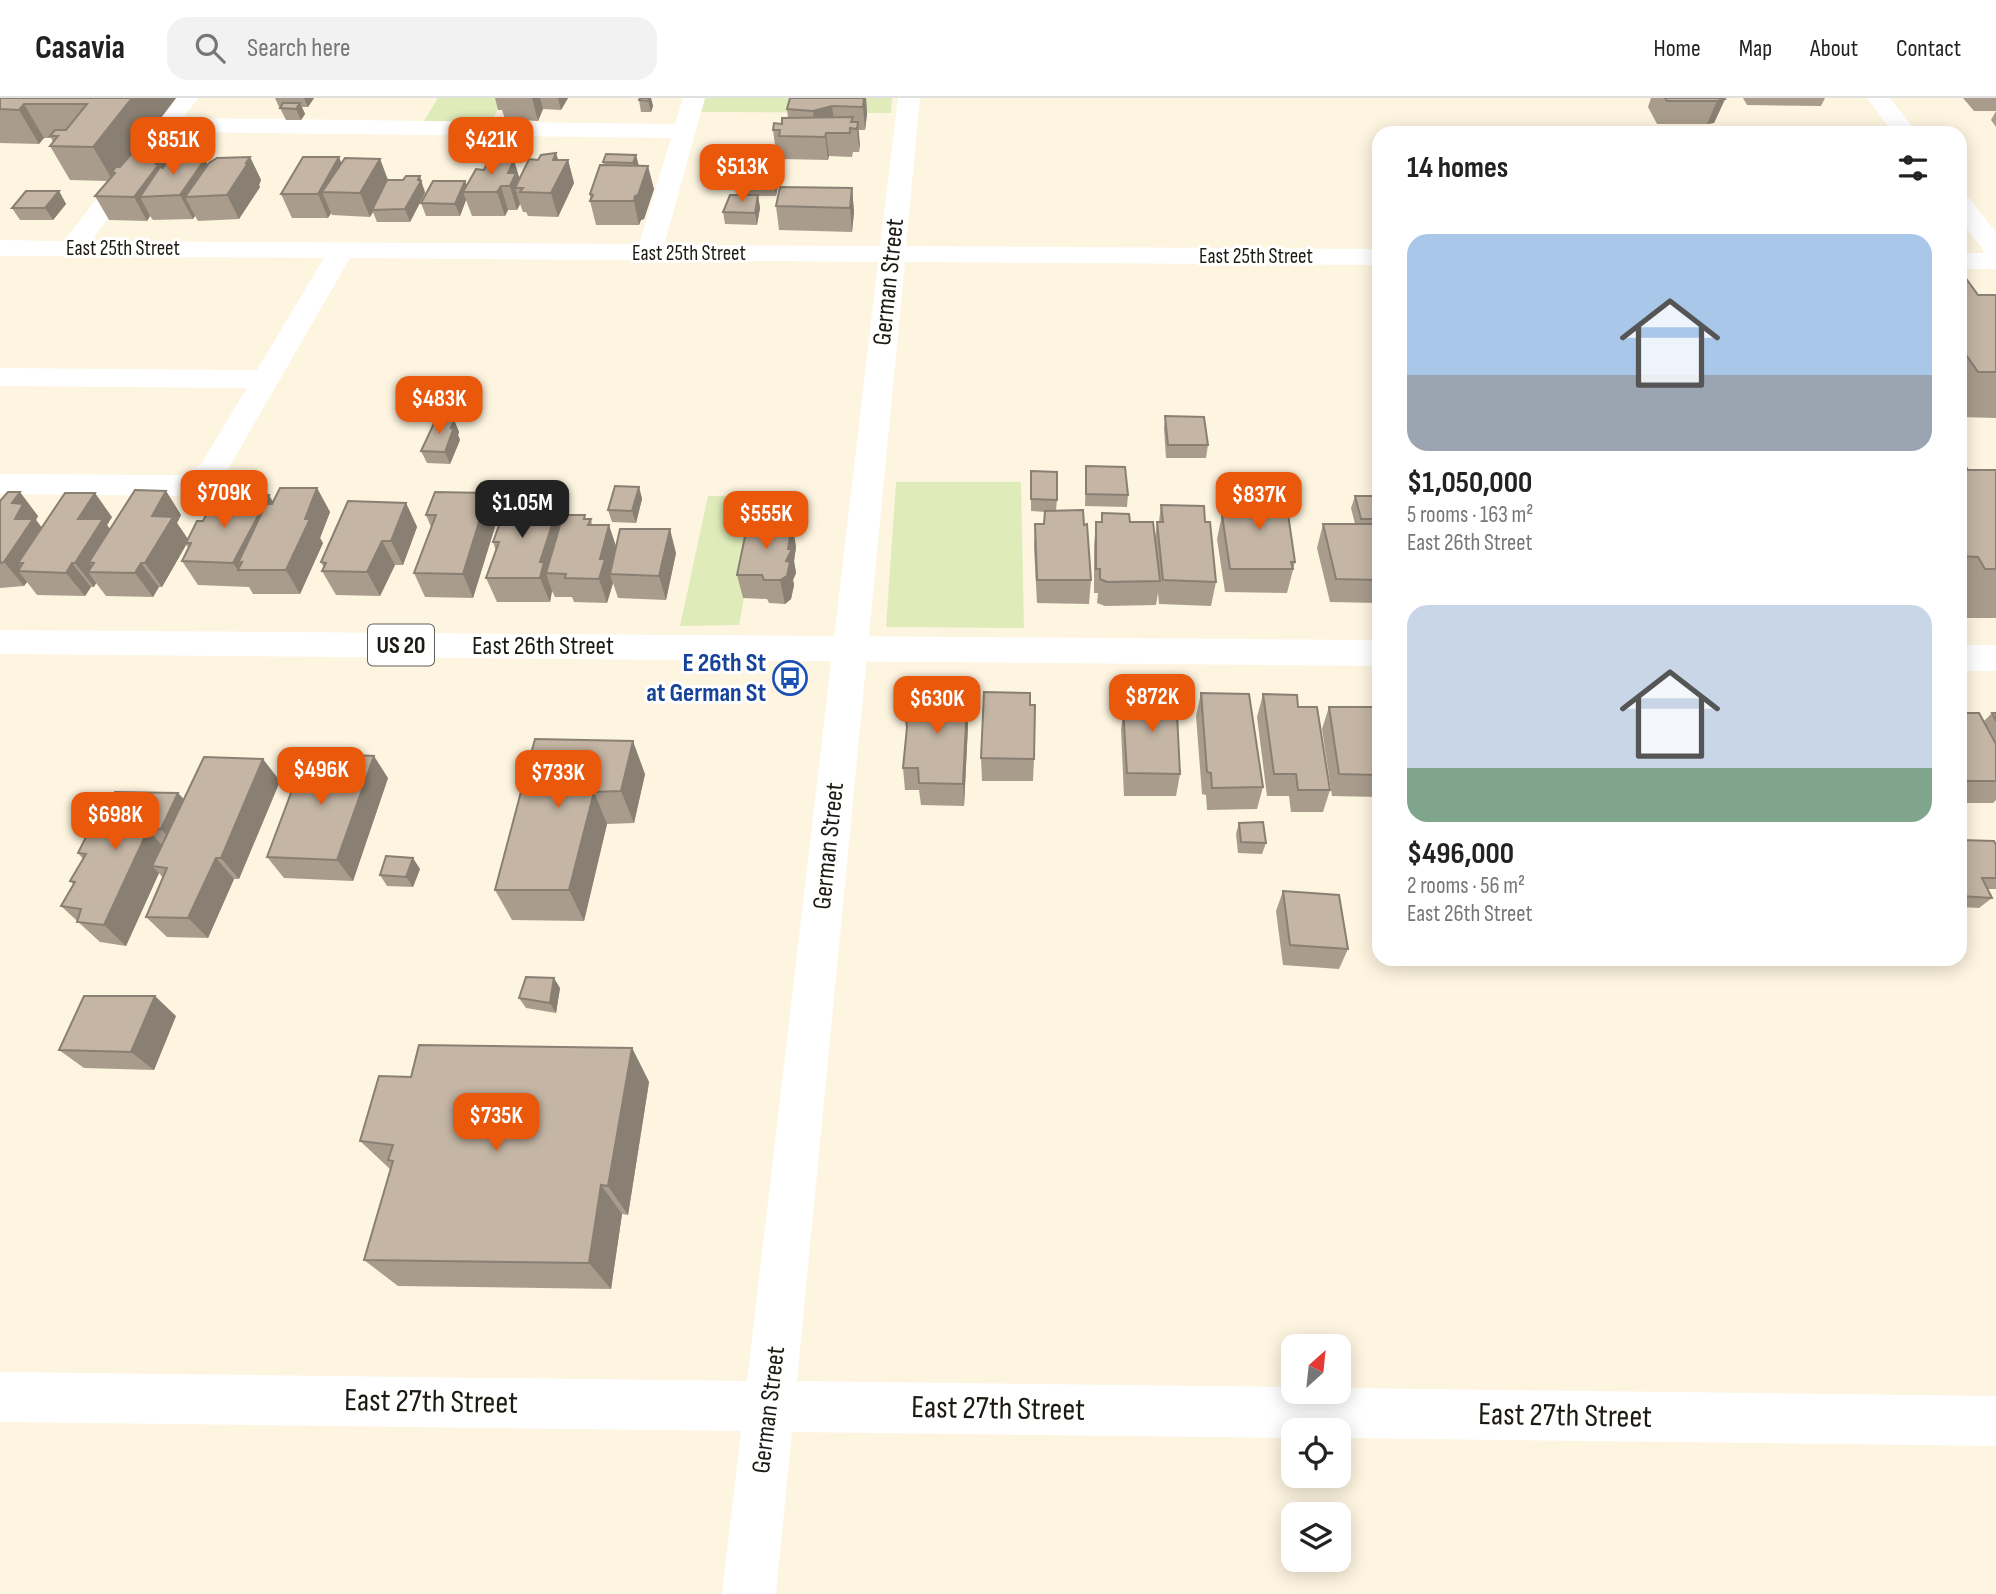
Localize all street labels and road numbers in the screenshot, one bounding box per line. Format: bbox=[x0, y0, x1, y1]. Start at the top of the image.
street label: German Street bbox=[867, 217, 911, 347]
street label: East 25th Street bbox=[66, 236, 180, 261]
street label: East 25th Street bbox=[632, 241, 746, 266]
street label: East 25th Street bbox=[1199, 244, 1313, 269]
road number: US 20 bbox=[368, 624, 434, 666]
street label: East 26th Street bbox=[472, 631, 614, 662]
street label: German Street bbox=[807, 781, 851, 911]
street label: German Street bbox=[746, 1345, 792, 1475]
street label: East 27th Street bbox=[344, 1381, 518, 1423]
street label: East 27th Street bbox=[911, 1388, 1085, 1430]
street label: East 27th Street bbox=[1478, 1395, 1652, 1437]

